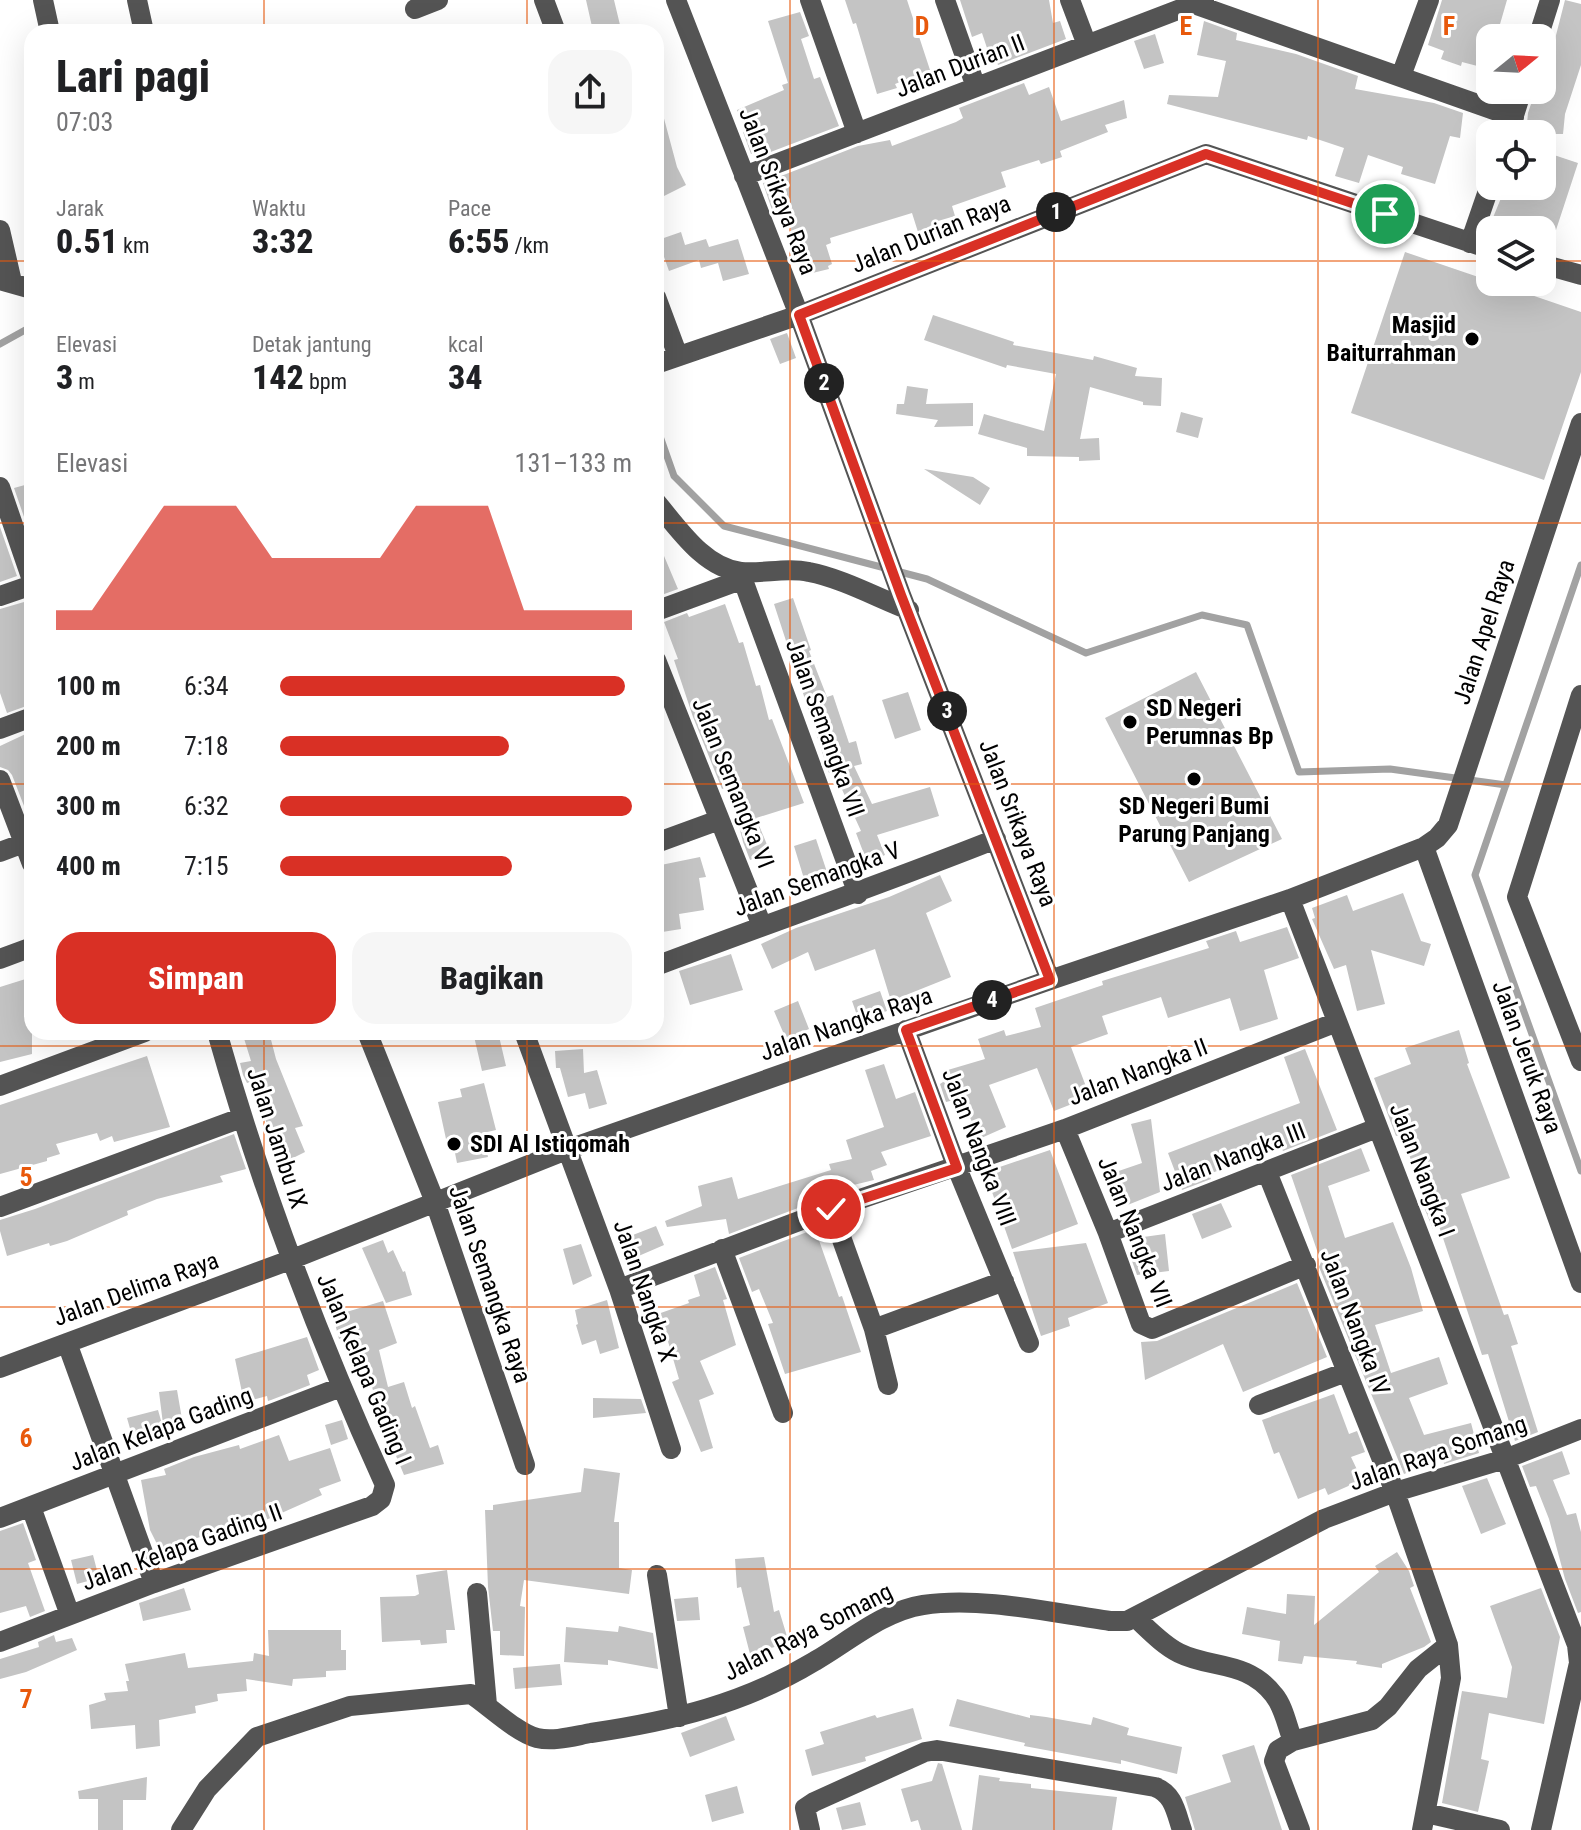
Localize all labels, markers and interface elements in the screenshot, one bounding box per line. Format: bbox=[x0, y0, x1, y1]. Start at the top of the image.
text: D bbox=[915, 11, 929, 41]
text: E bbox=[1180, 11, 1193, 41]
text: F bbox=[1443, 11, 1455, 41]
north arrow bbox=[1476, 24, 1556, 104]
map controls bbox=[1476, 24, 1556, 296]
street label: Jalan Durian II bbox=[892, 29, 1028, 103]
button: share bbox=[548, 50, 632, 134]
text: Lari pagi bbox=[56, 51, 210, 103]
street label: Jalan Srikaya Raya bbox=[733, 103, 823, 279]
text: 07:03 bbox=[56, 107, 113, 137]
button: locate bbox=[1476, 120, 1556, 200]
pin bbox=[1351, 180, 1419, 248]
street label: Jalan Durian Raya bbox=[847, 189, 1015, 279]
pin: 1 bbox=[1036, 192, 1076, 232]
icon: arrive bbox=[1363, 192, 1407, 236]
text: Jarak bbox=[56, 196, 104, 221]
text: Waktu bbox=[252, 196, 306, 221]
text: Pace bbox=[448, 196, 491, 221]
text: 1 bbox=[1050, 199, 1062, 224]
button: layers bbox=[1476, 216, 1556, 296]
text: 0.51 bbox=[56, 221, 118, 261]
text: 3:32 bbox=[252, 221, 313, 261]
text: 6:55 bbox=[448, 221, 509, 261]
text: km bbox=[118, 233, 149, 258]
text: /km bbox=[509, 233, 549, 258]
place label: Masjid Baiturrahman bbox=[1326, 311, 1456, 367]
marker: Masjid Baiturrahman bbox=[1463, 330, 1481, 348]
text: Elevasi bbox=[56, 332, 117, 357]
text: Detak jantung bbox=[252, 332, 372, 357]
text: kcal bbox=[448, 332, 483, 357]
text: 3 bbox=[56, 357, 73, 397]
text: 142 bbox=[252, 357, 304, 397]
text: 34 bbox=[448, 357, 483, 397]
pin: 2 bbox=[804, 363, 844, 403]
text: m bbox=[73, 369, 95, 394]
text: bpm bbox=[304, 369, 347, 394]
text: 2 bbox=[818, 370, 830, 395]
text: Elevasi bbox=[56, 448, 128, 478]
text: 131–133 m bbox=[515, 448, 632, 478]
street label: Jalan Apel Raya bbox=[1447, 556, 1521, 708]
street label: Jalan Semangka VII bbox=[780, 635, 870, 821]
text: 100 m bbox=[56, 671, 121, 701]
text: 6:34 bbox=[184, 671, 229, 701]
pin: 3 bbox=[927, 691, 967, 731]
street label: Jalan Semangka VI bbox=[686, 694, 780, 872]
place label: SD Negeri Perumnas Bp bbox=[1146, 694, 1274, 750]
text: 3 bbox=[941, 698, 953, 723]
marker: SD Negeri Perumnas Bp bbox=[1121, 713, 1139, 731]
text: 200 m bbox=[56, 731, 121, 761]
text: 7:18 bbox=[184, 731, 229, 761]
street label: Jalan Srikaya Raya bbox=[973, 735, 1063, 911]
marker: SD Negeri Bumi Parung Panjang bbox=[1185, 770, 1203, 788]
text: 300 m bbox=[56, 791, 121, 821]
text: 6:32 bbox=[184, 791, 229, 821]
place label: SD Negeri Bumi Parung Panjang bbox=[1118, 792, 1270, 848]
street label: Jalan Semangka V bbox=[730, 836, 904, 922]
text: 400 m bbox=[56, 851, 121, 881]
text: 7:15 bbox=[184, 851, 229, 881]
button: Simpan bbox=[56, 932, 336, 1024]
button: Bagikan bbox=[352, 932, 632, 1024]
street label: Jalan Jeruk Raya bbox=[1486, 977, 1568, 1137]
pin: 4 bbox=[972, 980, 1012, 1020]
street label: Jalan Nangka Raya bbox=[756, 981, 936, 1067]
text: 4 bbox=[986, 987, 998, 1012]
street label: Jalan Nangka II bbox=[1064, 1033, 1212, 1111]
street label: Jalan Jambu IX bbox=[241, 1064, 313, 1212]
street label: Jalan Nangka VIII bbox=[936, 1064, 1022, 1230]
street label: Jalan Nangka I bbox=[1384, 1099, 1460, 1241]
street label: Jalan Nangka III bbox=[1157, 1117, 1309, 1197]
place label: SDI Al Istiqomah bbox=[470, 1130, 630, 1158]
marker: SDI Al Istiqomah bbox=[445, 1135, 463, 1153]
street label: Jalan Nangka VII bbox=[1092, 1152, 1178, 1312]
text: 5 bbox=[19, 1162, 33, 1192]
pin bbox=[797, 1175, 865, 1243]
street label: Jalan Semangka Raya bbox=[443, 1182, 537, 1386]
icon: check bbox=[809, 1187, 853, 1231]
street label: Jalan Nangka X bbox=[608, 1216, 682, 1366]
street label: Jalan Nangka IV bbox=[1314, 1245, 1396, 1399]
street label: Jalan Delima Raya bbox=[50, 1246, 222, 1332]
street label: Jalan Kelapa Gading I bbox=[311, 1269, 417, 1469]
street label: Jalan Kelapa Gading bbox=[66, 1381, 256, 1477]
street label: Jalan Raya Somang bbox=[1346, 1410, 1530, 1496]
text: 6 bbox=[19, 1423, 33, 1453]
street label: Jalan Kelapa Gading II bbox=[78, 1498, 286, 1596]
street label: Jalan Raya Somang bbox=[719, 1577, 897, 1687]
text: 7 bbox=[19, 1684, 33, 1714]

